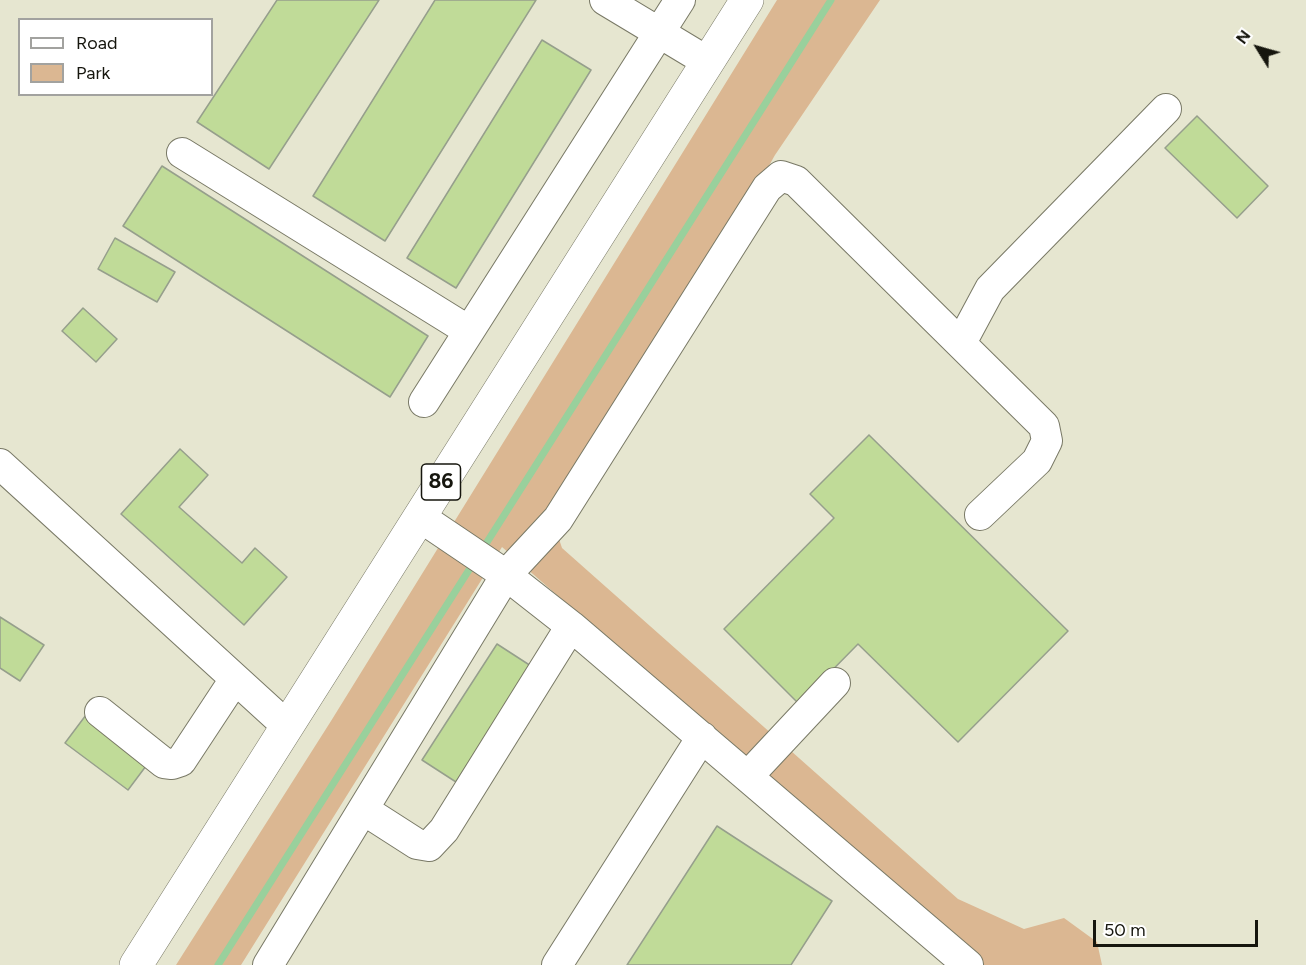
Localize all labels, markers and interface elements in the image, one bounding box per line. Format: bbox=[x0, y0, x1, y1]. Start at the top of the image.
legend bbox=[18, 18, 213, 96]
north arrow bbox=[1228, 18, 1288, 78]
text: N bbox=[1232, 26, 1255, 48]
text: Road bbox=[76, 32, 117, 54]
text: Park bbox=[76, 62, 110, 84]
road number: 86 bbox=[422, 464, 460, 500]
scale bar bbox=[1096, 908, 1261, 946]
text: 50 m bbox=[1104, 919, 1146, 941]

